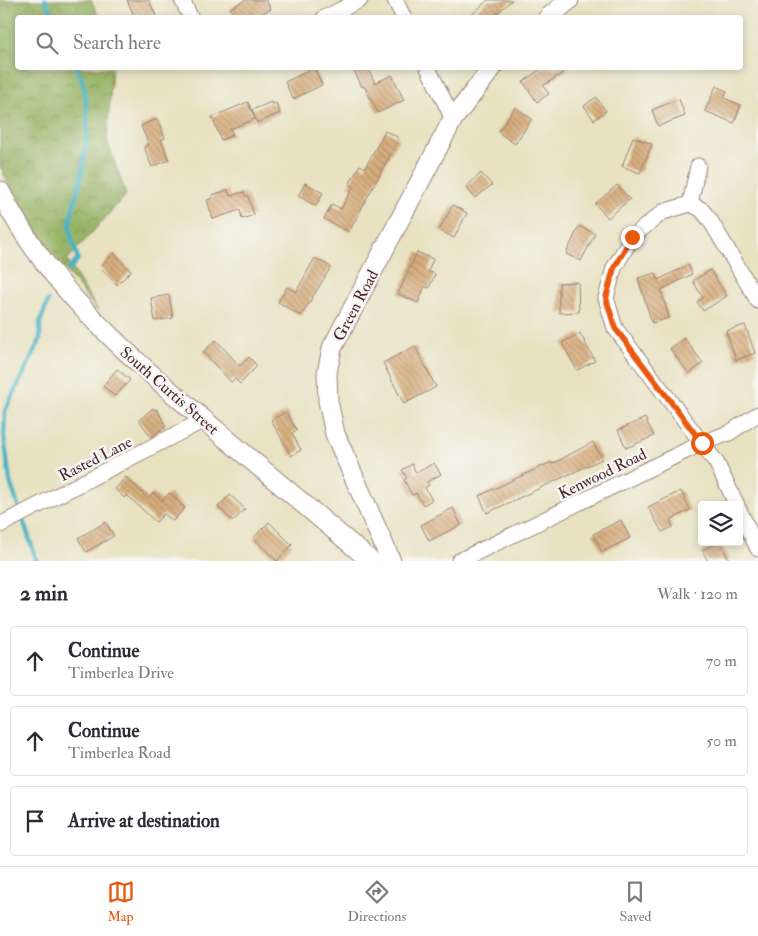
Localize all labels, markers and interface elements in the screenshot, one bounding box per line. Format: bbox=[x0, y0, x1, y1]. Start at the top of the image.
search box bbox=[15, 15, 743, 70]
icon: search bbox=[33, 29, 61, 57]
text: Search here bbox=[73, 31, 161, 55]
route end bbox=[621, 226, 644, 249]
street label: Green Road bbox=[329, 266, 383, 345]
street label: South Curtis Street bbox=[116, 342, 223, 439]
street label: Rasted Lane bbox=[55, 432, 136, 486]
route start bbox=[691, 432, 714, 455]
street label: Kenwood Road bbox=[555, 444, 650, 504]
map controls bbox=[698, 501, 743, 546]
button: layers bbox=[698, 501, 743, 546]
text: 2 min bbox=[20, 580, 68, 607]
text: Walk · 120 m bbox=[657, 584, 738, 604]
text: Continue bbox=[68, 639, 139, 663]
icon: ahead bbox=[21, 647, 49, 675]
text: 70 m bbox=[706, 651, 737, 671]
text: Timberlea Drive bbox=[68, 663, 174, 683]
text: Continue bbox=[68, 719, 139, 743]
icon: ahead bbox=[21, 727, 49, 755]
text: 50 m bbox=[706, 731, 737, 751]
text: Timberlea Road bbox=[68, 743, 171, 763]
icon: arrive bbox=[21, 807, 49, 835]
text: Arrive at destination bbox=[68, 809, 220, 833]
tab: Map bbox=[107, 878, 135, 925]
tab: Directions bbox=[348, 878, 406, 925]
tab: Saved bbox=[619, 878, 651, 925]

